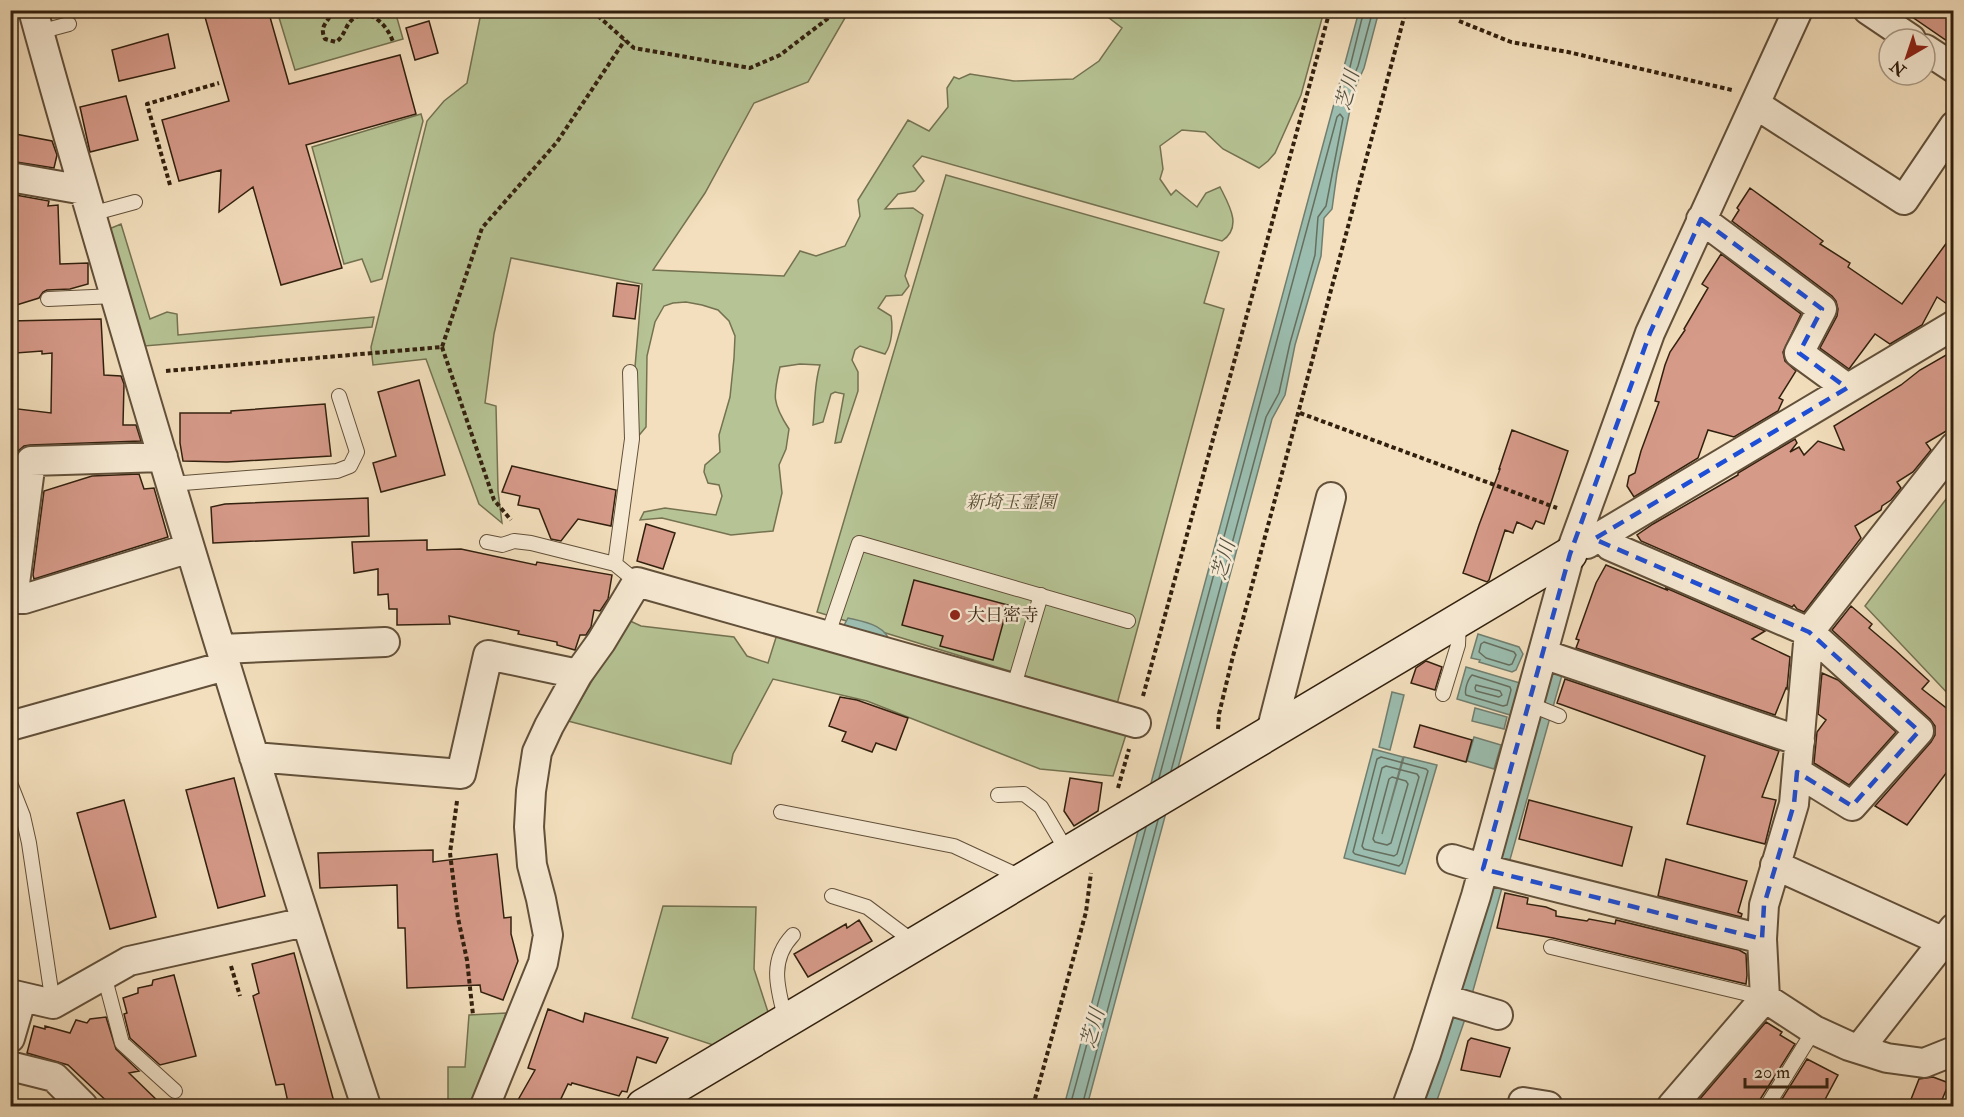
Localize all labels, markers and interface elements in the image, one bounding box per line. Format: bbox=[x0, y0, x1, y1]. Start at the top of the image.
north arrow bbox=[1877, 27, 1937, 87]
text: N bbox=[1886, 55, 1911, 81]
water label: 芝川 bbox=[1330, 66, 1365, 113]
park label: 新埼玉霊園 bbox=[966, 491, 1059, 514]
water label: 芝川 bbox=[1206, 536, 1241, 583]
place label: 大日密寺 bbox=[967, 604, 1039, 627]
marker: 大日密寺 bbox=[948, 608, 962, 622]
water label: 芝川 bbox=[1075, 1004, 1111, 1051]
scale bar bbox=[1745, 1051, 1828, 1089]
text: 20 m bbox=[1754, 1061, 1790, 1084]

